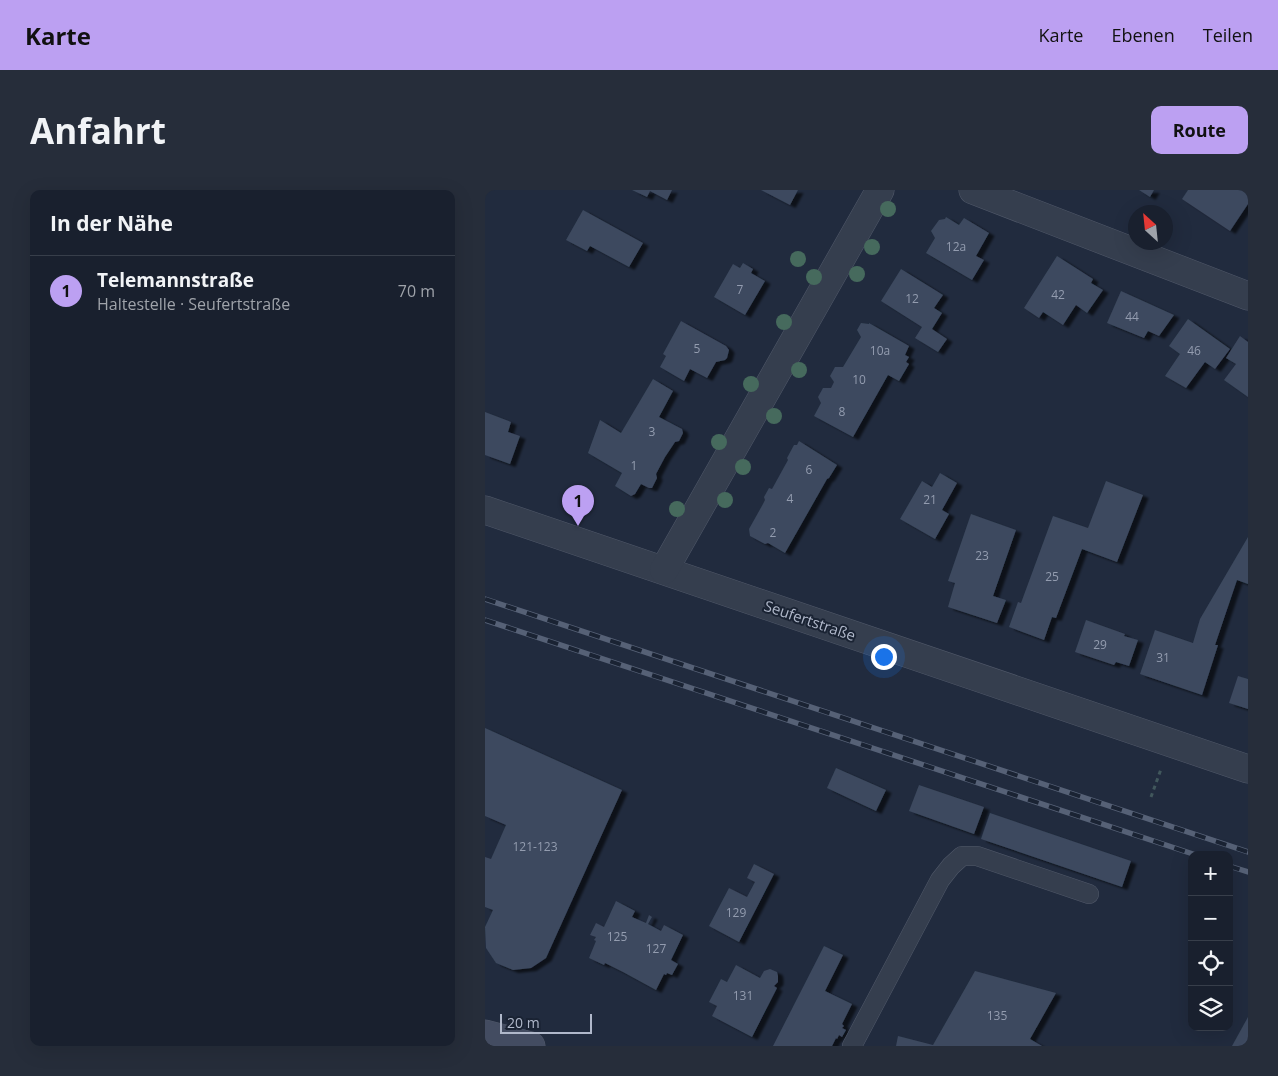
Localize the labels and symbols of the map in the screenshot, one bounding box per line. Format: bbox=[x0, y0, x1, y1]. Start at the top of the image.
north arrow bbox=[1128, 205, 1173, 250]
house number: 12a bbox=[946, 238, 966, 255]
house number: 7 bbox=[737, 281, 744, 298]
house number: 42 bbox=[1051, 286, 1065, 303]
house number: 12 bbox=[905, 290, 919, 307]
house number: 44 bbox=[1125, 308, 1139, 325]
house number: 5 bbox=[694, 340, 701, 357]
house number: 10a bbox=[870, 342, 890, 359]
house number: 46 bbox=[1187, 342, 1201, 359]
house number: 10 bbox=[852, 371, 866, 388]
house number: 8 bbox=[839, 403, 846, 420]
house number: 3 bbox=[649, 423, 656, 440]
house number: 1 bbox=[631, 457, 637, 474]
house number: 6 bbox=[806, 461, 813, 478]
pin: 1 bbox=[562, 485, 594, 526]
house number: 4 bbox=[787, 490, 794, 507]
house number: 21 bbox=[923, 491, 937, 508]
house number: 2 bbox=[770, 524, 777, 541]
house number: 23 bbox=[975, 547, 989, 564]
house number: 25 bbox=[1045, 568, 1059, 585]
street label: Seufertstraße bbox=[762, 595, 858, 645]
house number: 29 bbox=[1093, 636, 1107, 653]
your location bbox=[871, 644, 897, 670]
house number: 31 bbox=[1156, 649, 1170, 666]
house number: 121-123 bbox=[512, 838, 558, 855]
house number: 129 bbox=[726, 904, 746, 921]
house number: 125 bbox=[607, 928, 627, 945]
house number: 127 bbox=[646, 940, 666, 957]
house number: 131 bbox=[733, 987, 753, 1004]
house number: 135 bbox=[987, 1007, 1007, 1024]
scale bar bbox=[500, 1011, 593, 1034]

